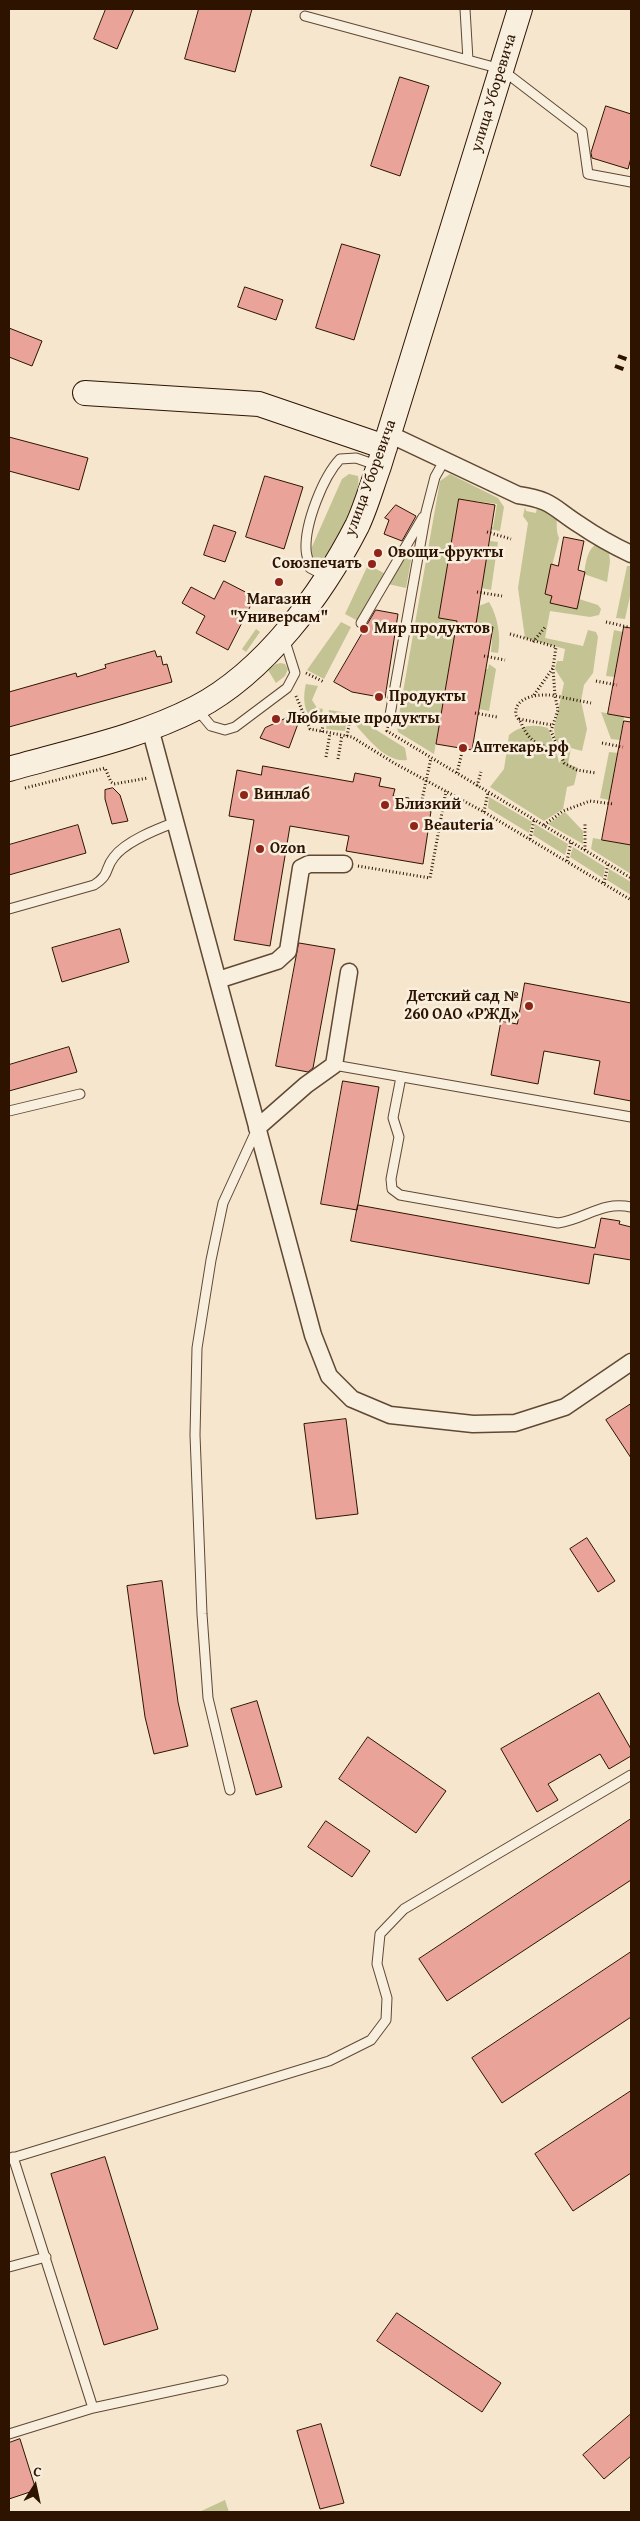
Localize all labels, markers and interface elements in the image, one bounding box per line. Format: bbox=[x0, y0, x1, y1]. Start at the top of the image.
street label: улица Уборевича bbox=[467, 32, 521, 154]
street label: улица Уборевича bbox=[341, 417, 401, 539]
place label: Овощи-фрукты bbox=[388, 543, 503, 563]
marker: Овощи-фрукты bbox=[372, 547, 384, 559]
place label: Союзпечать bbox=[272, 554, 362, 574]
marker: Союзпечать bbox=[366, 558, 378, 570]
marker: Магазин "Универсам" bbox=[273, 576, 285, 588]
place label: Магазин "Универсам" bbox=[230, 590, 328, 628]
place label: Мир продуктов bbox=[374, 619, 490, 639]
marker: Мир продуктов bbox=[358, 623, 370, 635]
place label: Продукты bbox=[389, 687, 466, 707]
marker: Продукты bbox=[373, 691, 385, 703]
place label: Любимые продукты bbox=[286, 709, 440, 729]
marker: Любимые продукты bbox=[270, 713, 282, 725]
place label: Аптекарь.рф bbox=[473, 738, 569, 758]
marker: Аптекарь.рф bbox=[457, 742, 469, 754]
place label: Винлаб bbox=[254, 785, 310, 805]
marker: Винлаб bbox=[238, 789, 250, 801]
place label: Близкий bbox=[395, 795, 461, 815]
marker: Близкий bbox=[379, 799, 391, 811]
place label: Beauteria bbox=[424, 816, 494, 836]
marker: Beauteria bbox=[408, 820, 420, 832]
place label: Ozon bbox=[270, 839, 306, 859]
marker: Ozon bbox=[254, 843, 266, 855]
place label: Детский сад № 260 ОАО «РЖД» bbox=[404, 987, 519, 1025]
marker: Детский сад № 260 ОАО «РЖД» bbox=[523, 1000, 535, 1012]
north arrow bbox=[10, 2461, 60, 2511]
text: С bbox=[32, 2461, 43, 2482]

